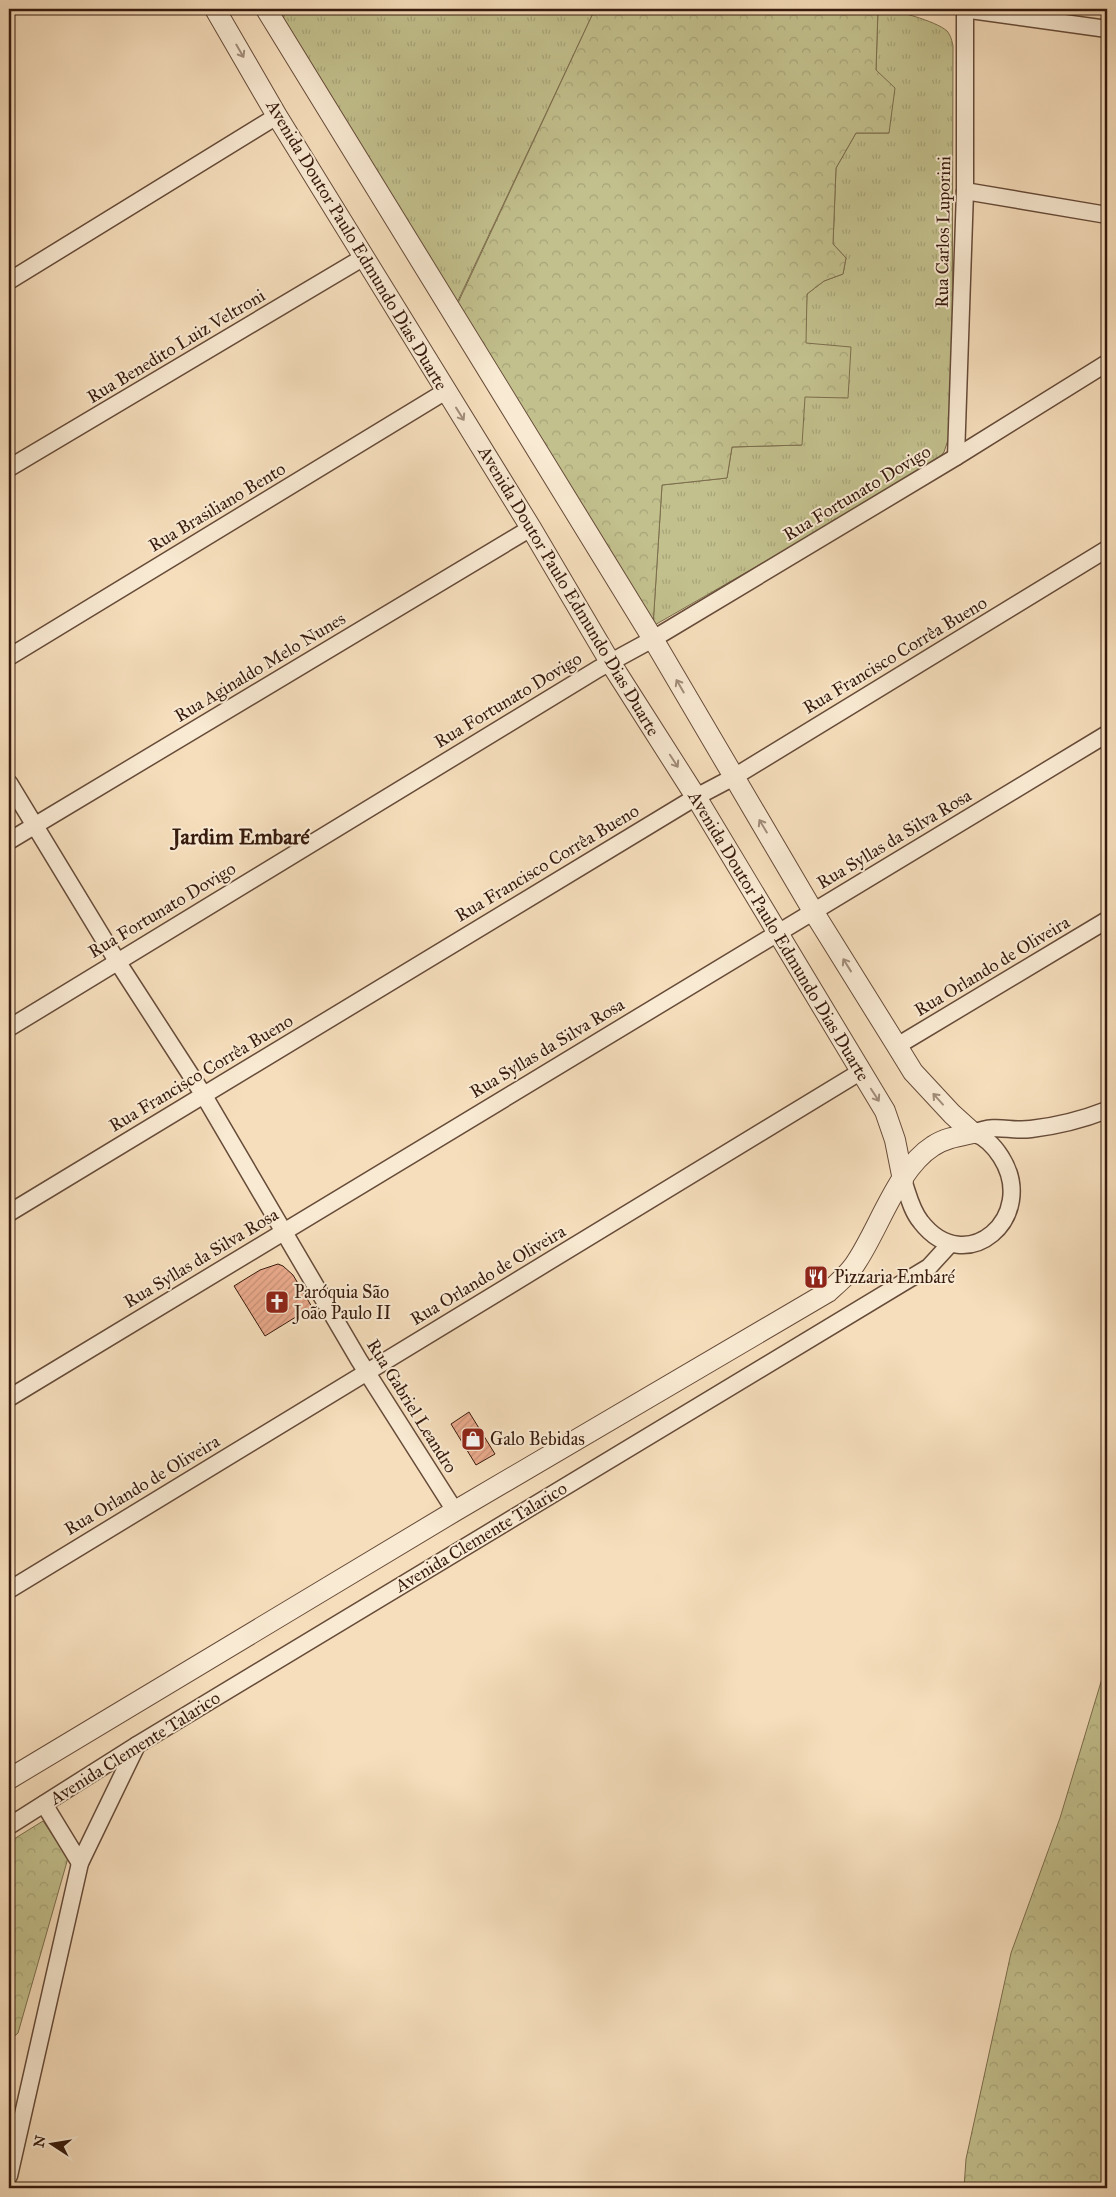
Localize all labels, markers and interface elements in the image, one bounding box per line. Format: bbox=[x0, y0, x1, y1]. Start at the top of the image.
one-way arrow bbox=[235, 43, 245, 58]
street label: Avenida Doutor Paulo Edmundo Dias Duarte bbox=[261, 95, 453, 394]
street label: Rua Carlos Luporini bbox=[931, 156, 955, 308]
street label: Rua Benedito Luiz Veltroni bbox=[83, 284, 269, 408]
one-way arrow bbox=[456, 407, 466, 421]
street label: Rua Fortunato Dovigo bbox=[779, 440, 935, 547]
street label: Avenida Doutor Paulo Edmundo Dias Duarte bbox=[473, 441, 665, 740]
street label: Rua Brasiliano Bento bbox=[144, 457, 290, 557]
street label: Rua Francisco Corrêa Bueno bbox=[799, 591, 991, 719]
street label: Rua Aginaldo Melo Nunes bbox=[171, 607, 350, 728]
street label: Rua Fortunato Dovigo bbox=[430, 647, 586, 754]
one-way arrow bbox=[675, 680, 685, 694]
one-way arrow bbox=[669, 754, 679, 768]
street label: Rua Syllas da Silva Rosa bbox=[813, 784, 976, 894]
street label: Avenida Doutor Paulo Edmundo Dias Duarte bbox=[683, 786, 875, 1085]
street label: Rua Francisco Corrêa Bueno bbox=[451, 799, 643, 927]
one-way arrow bbox=[757, 820, 767, 834]
district label: Jardim Embaré bbox=[169, 823, 311, 851]
street label: Rua Fortunato Dovigo bbox=[84, 857, 240, 964]
street label: Rua Orlando de Oliveira bbox=[910, 911, 1074, 1021]
one-way arrow bbox=[841, 959, 851, 973]
street label: Rua Syllas da Silva Rosa bbox=[466, 993, 629, 1103]
street label: Rua Francisco Corrêa Bueno bbox=[105, 1009, 297, 1137]
one-way arrow bbox=[870, 1088, 880, 1102]
one-way arrow bbox=[932, 1092, 944, 1105]
street label: Rua Syllas da Silva Rosa bbox=[120, 1203, 283, 1313]
street label: Rua Orlando de Oliveira bbox=[406, 1220, 570, 1330]
restaurant icon: Pizzaria Embaré bbox=[803, 1264, 829, 1290]
place label: Pizzaria Embaré bbox=[834, 1266, 956, 1288]
place label: Paróquia São João Paulo II bbox=[292, 1281, 392, 1325]
church icon: Paróquia São João Paulo II bbox=[264, 1289, 290, 1315]
street label: Rua Gabriel Leandro bbox=[362, 1335, 462, 1477]
shop icon: Galo Bebidas bbox=[460, 1426, 486, 1452]
place label: Galo Bebidas bbox=[490, 1428, 585, 1450]
street label: Rua Orlando de Oliveira bbox=[60, 1430, 224, 1540]
street label: Avenida Clemente Talarico bbox=[390, 1477, 571, 1598]
street label: Avenida Clemente Talarico bbox=[45, 1687, 224, 1810]
north arrow bbox=[28, 2120, 78, 2170]
text: N bbox=[30, 2134, 49, 2149]

